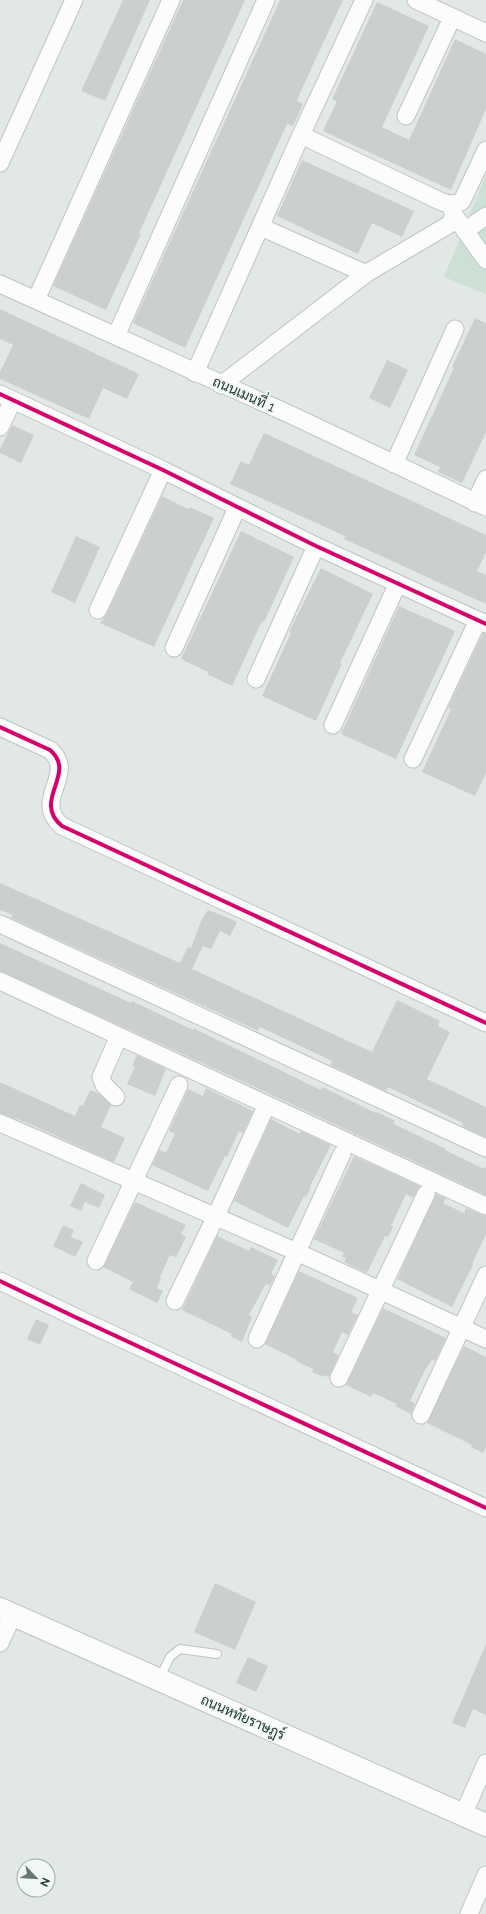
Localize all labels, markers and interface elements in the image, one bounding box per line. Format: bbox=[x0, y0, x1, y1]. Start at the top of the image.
street label: ถนนเมนที่ 1 bbox=[210, 369, 279, 415]
street label: ถนนหทัยราษฎร์ bbox=[198, 1690, 288, 1744]
north arrow bbox=[16, 1858, 56, 1898]
text: N bbox=[37, 1875, 52, 1889]

